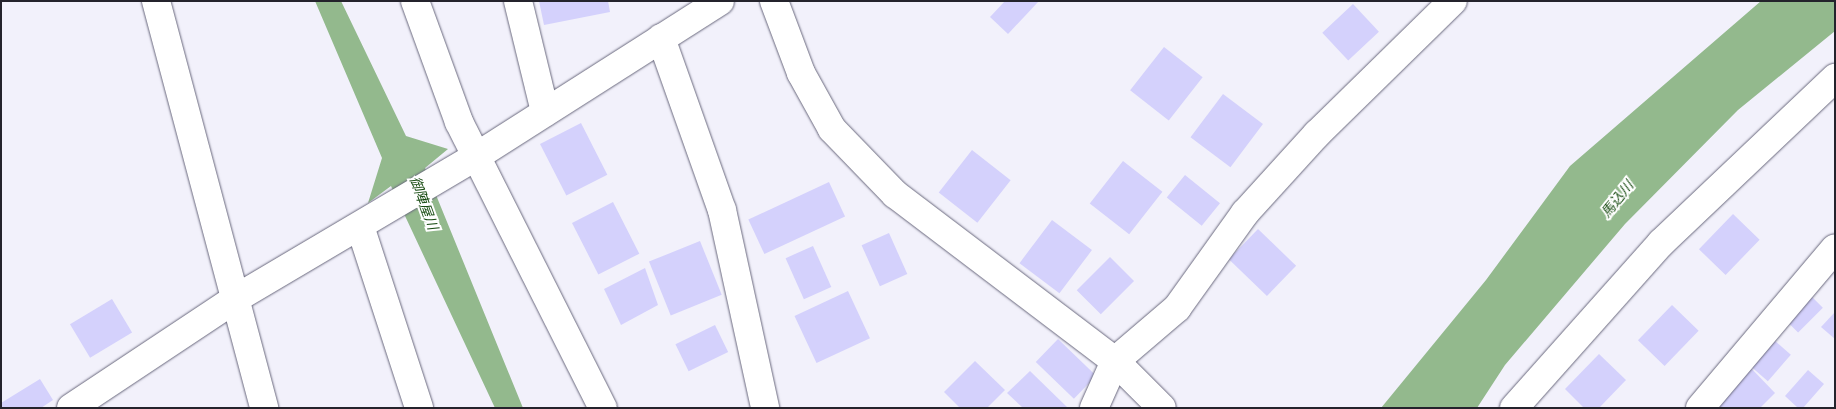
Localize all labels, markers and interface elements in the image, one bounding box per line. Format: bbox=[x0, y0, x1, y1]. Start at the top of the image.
water label: 御陣屋川 bbox=[407, 174, 441, 232]
water label: 馬込川 bbox=[1597, 177, 1637, 221]

